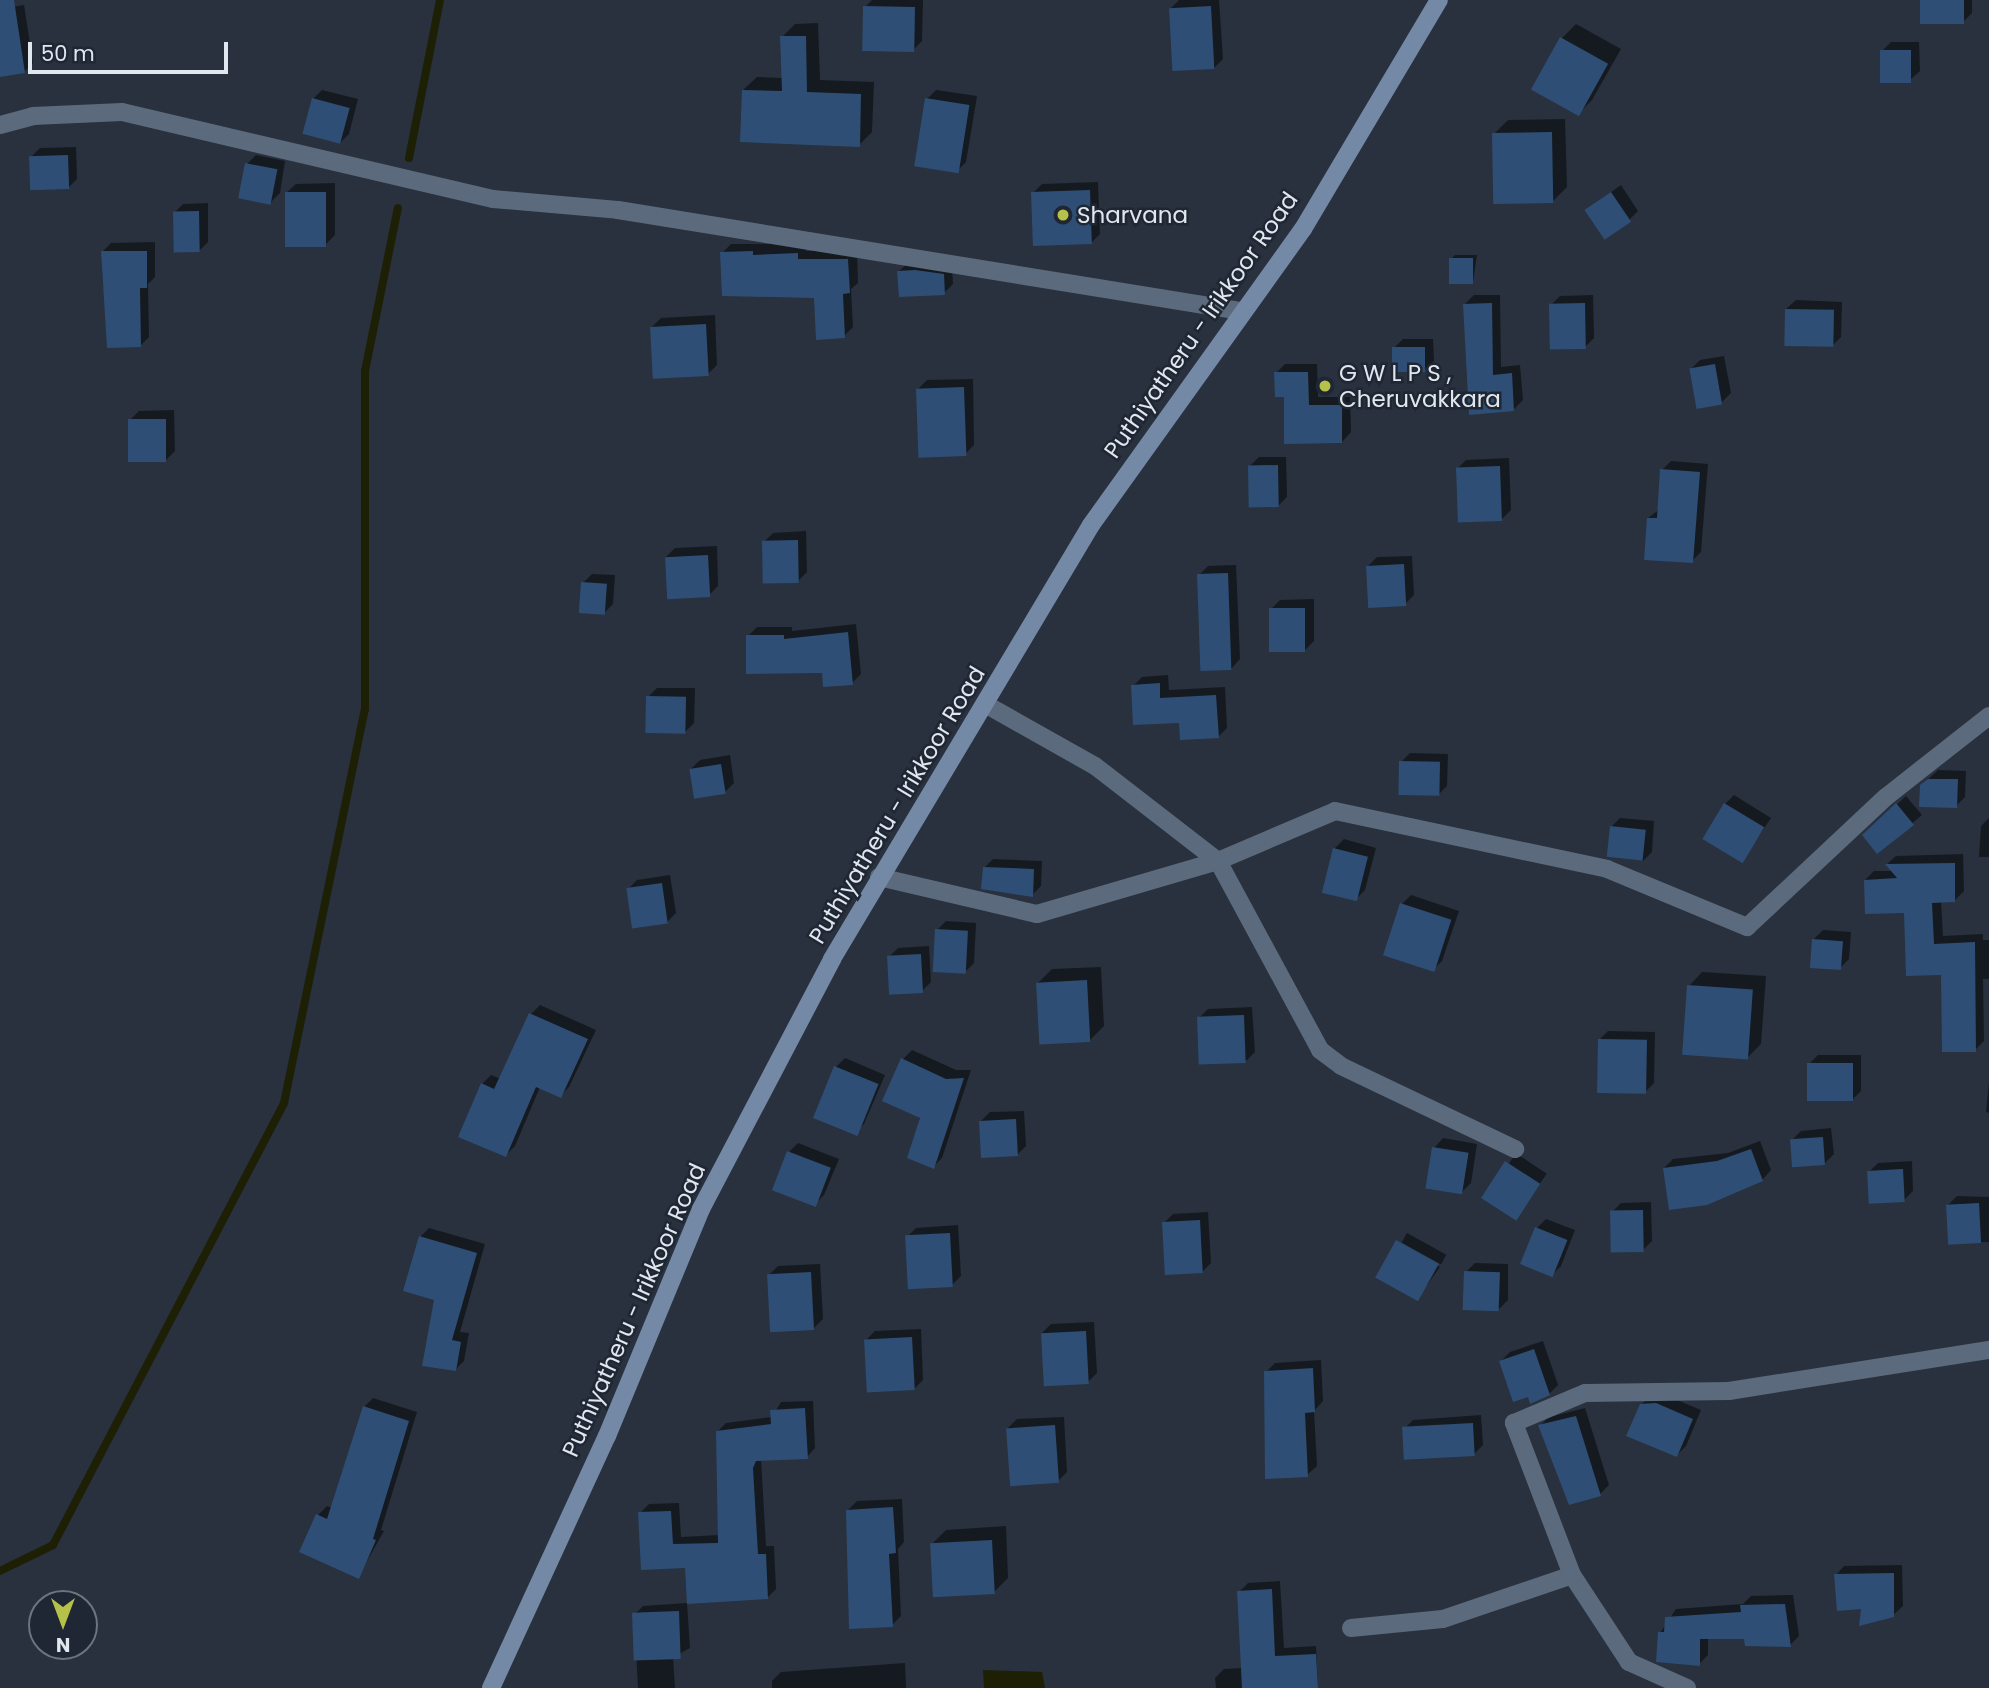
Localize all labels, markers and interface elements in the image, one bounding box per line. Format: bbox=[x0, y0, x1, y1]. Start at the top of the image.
scale bar bbox=[32, 28, 231, 72]
text: 50 m bbox=[41, 39, 95, 68]
street label: Puthiyatheru - Irikkoor Road bbox=[1098, 187, 1304, 463]
place label: Sharvana bbox=[1077, 201, 1188, 229]
marker: Sharvana bbox=[1055, 207, 1071, 223]
place label: G W L P S , Cheruvakkara bbox=[1339, 359, 1501, 413]
marker: G W L P S , Cheruvakkara bbox=[1317, 378, 1333, 394]
street label: Puthiyatheru - Irikkoor Road bbox=[803, 661, 991, 949]
street label: Puthiyatheru - Irikkoor Road bbox=[557, 1159, 711, 1461]
north arrow bbox=[28, 1590, 98, 1660]
text: N bbox=[56, 1631, 70, 1658]

